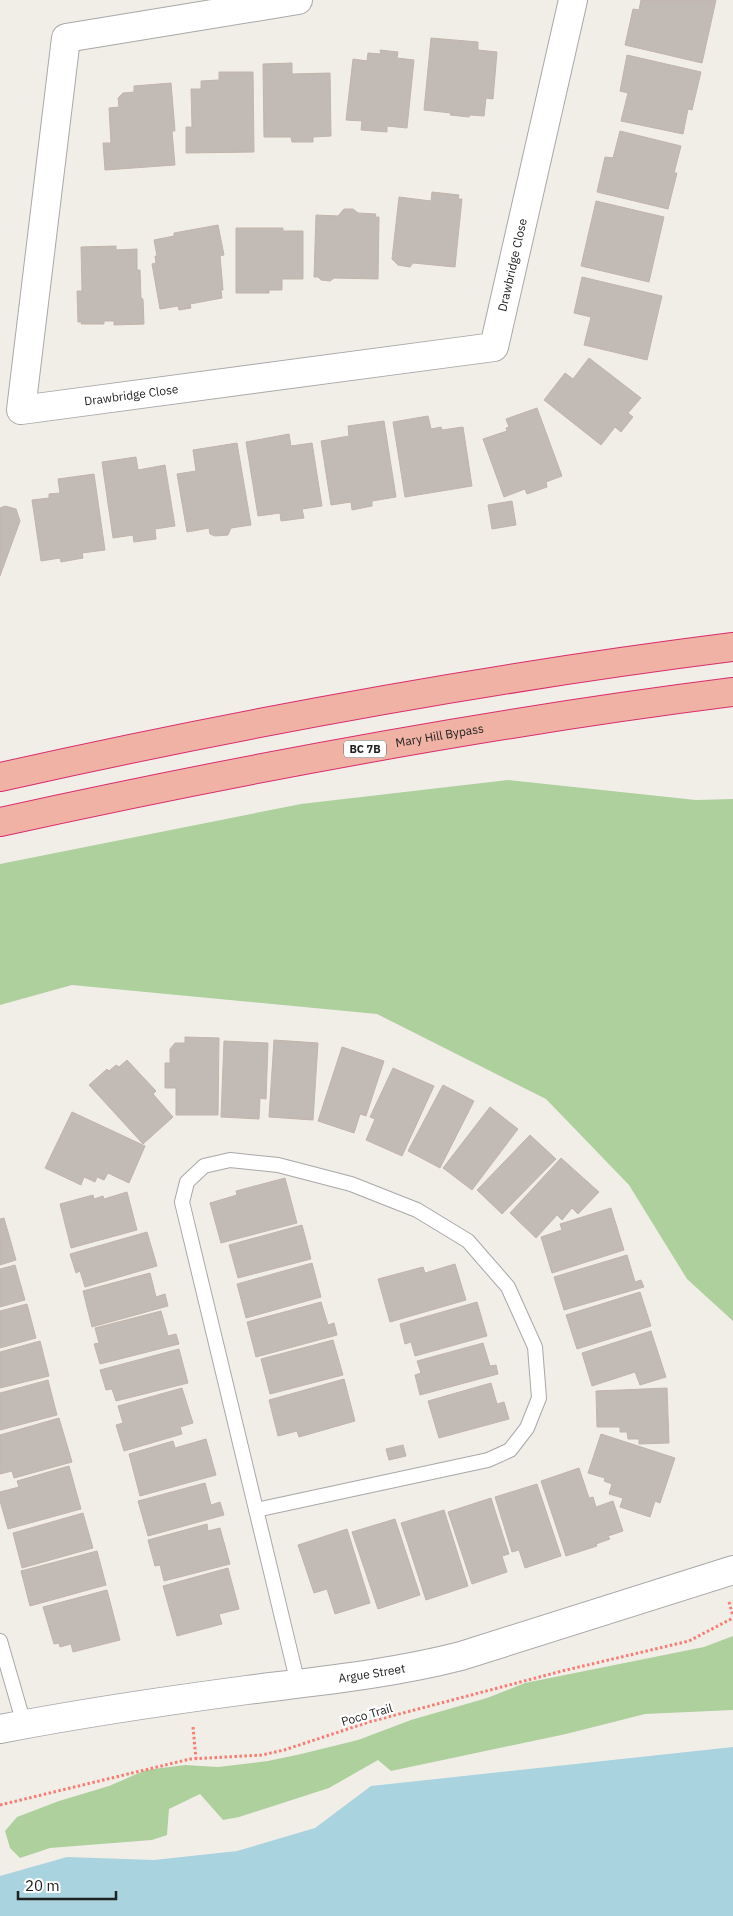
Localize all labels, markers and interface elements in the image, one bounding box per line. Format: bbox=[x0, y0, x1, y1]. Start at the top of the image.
street label: Drawbridge Close bbox=[494, 217, 530, 313]
street label: Drawbridge Close bbox=[83, 381, 180, 409]
street label: Mary Hill Bypass bbox=[394, 720, 485, 750]
road number: BC 7B bbox=[344, 741, 386, 758]
street label: Argue Street bbox=[337, 1660, 406, 1686]
street label: Poco Trail bbox=[340, 1700, 394, 1729]
scale bar bbox=[18, 1868, 115, 1900]
text: 20 m bbox=[25, 1876, 60, 1895]

